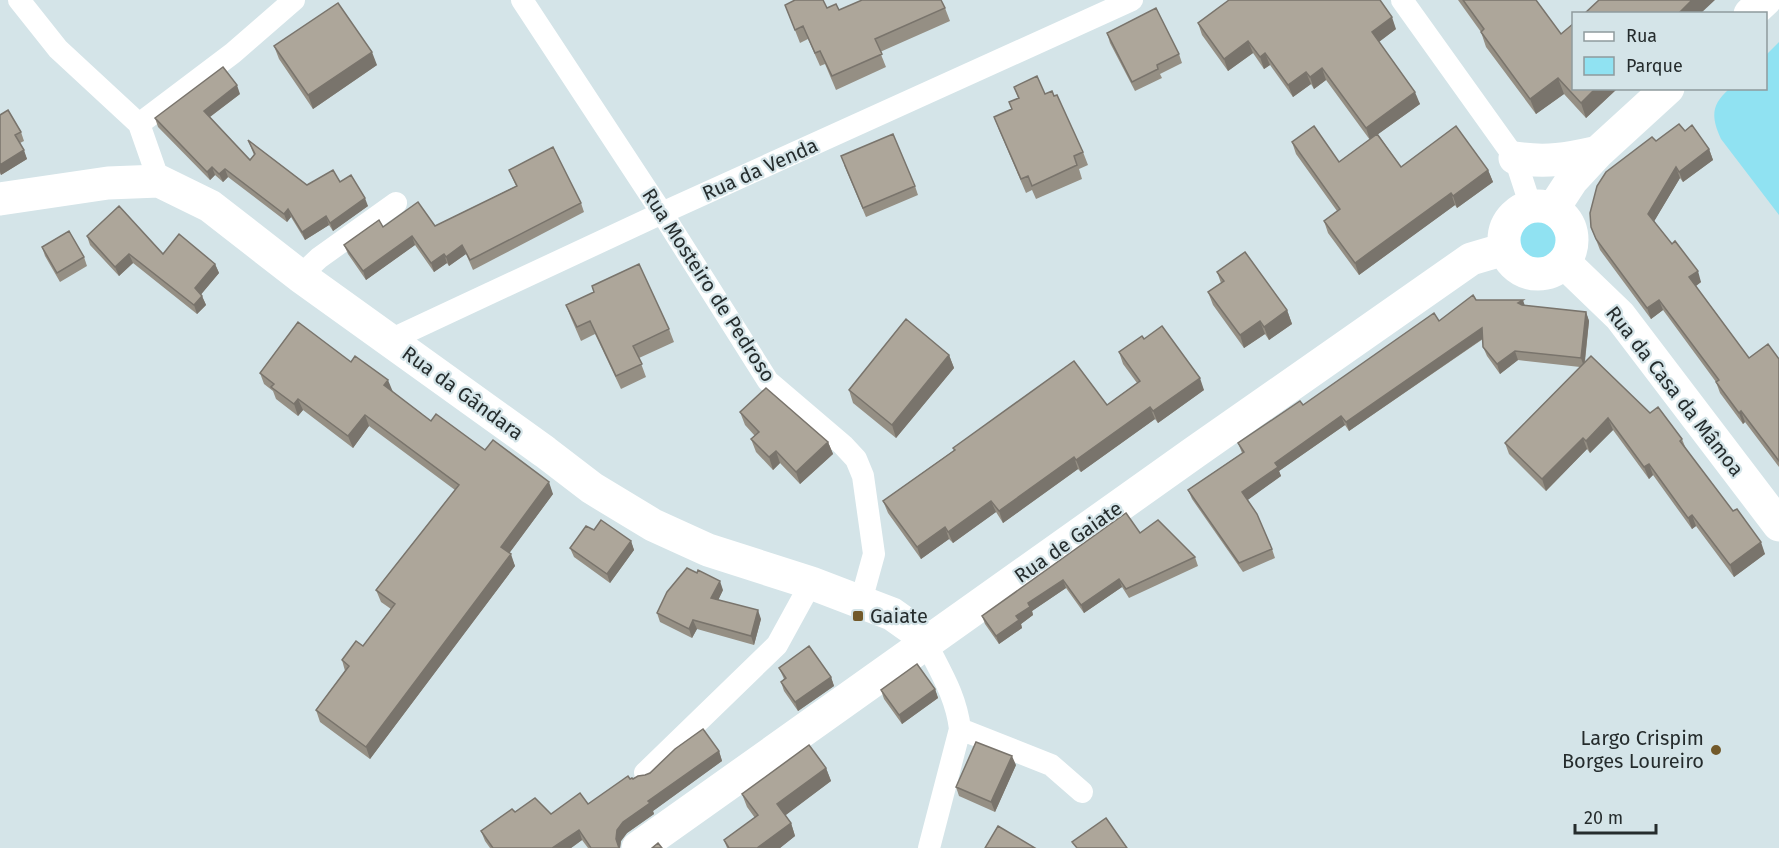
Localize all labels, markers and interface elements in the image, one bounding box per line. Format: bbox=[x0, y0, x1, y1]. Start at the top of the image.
legend bbox=[1572, 12, 1767, 90]
text: Rua bbox=[1626, 25, 1657, 47]
text: Parque bbox=[1626, 55, 1683, 77]
street label: Rua da Venda bbox=[698, 133, 822, 205]
street label: Rua Mosteiro de Pedroso bbox=[637, 184, 781, 386]
street label: Rua da Casa da Mâmoa bbox=[1601, 301, 1749, 481]
street label: Rua da Gândara bbox=[398, 341, 528, 445]
street label: Rua de Gaiate bbox=[1010, 496, 1126, 588]
place label: Gaiate bbox=[870, 604, 928, 628]
marker: Gaiate bbox=[851, 609, 865, 623]
place label: Largo Crispim Borges Loureiro bbox=[1562, 726, 1704, 773]
marker: Largo Crispim Borges Loureiro bbox=[1709, 743, 1723, 757]
scale bar bbox=[1575, 797, 1656, 835]
text: 20 m bbox=[1584, 807, 1623, 829]

